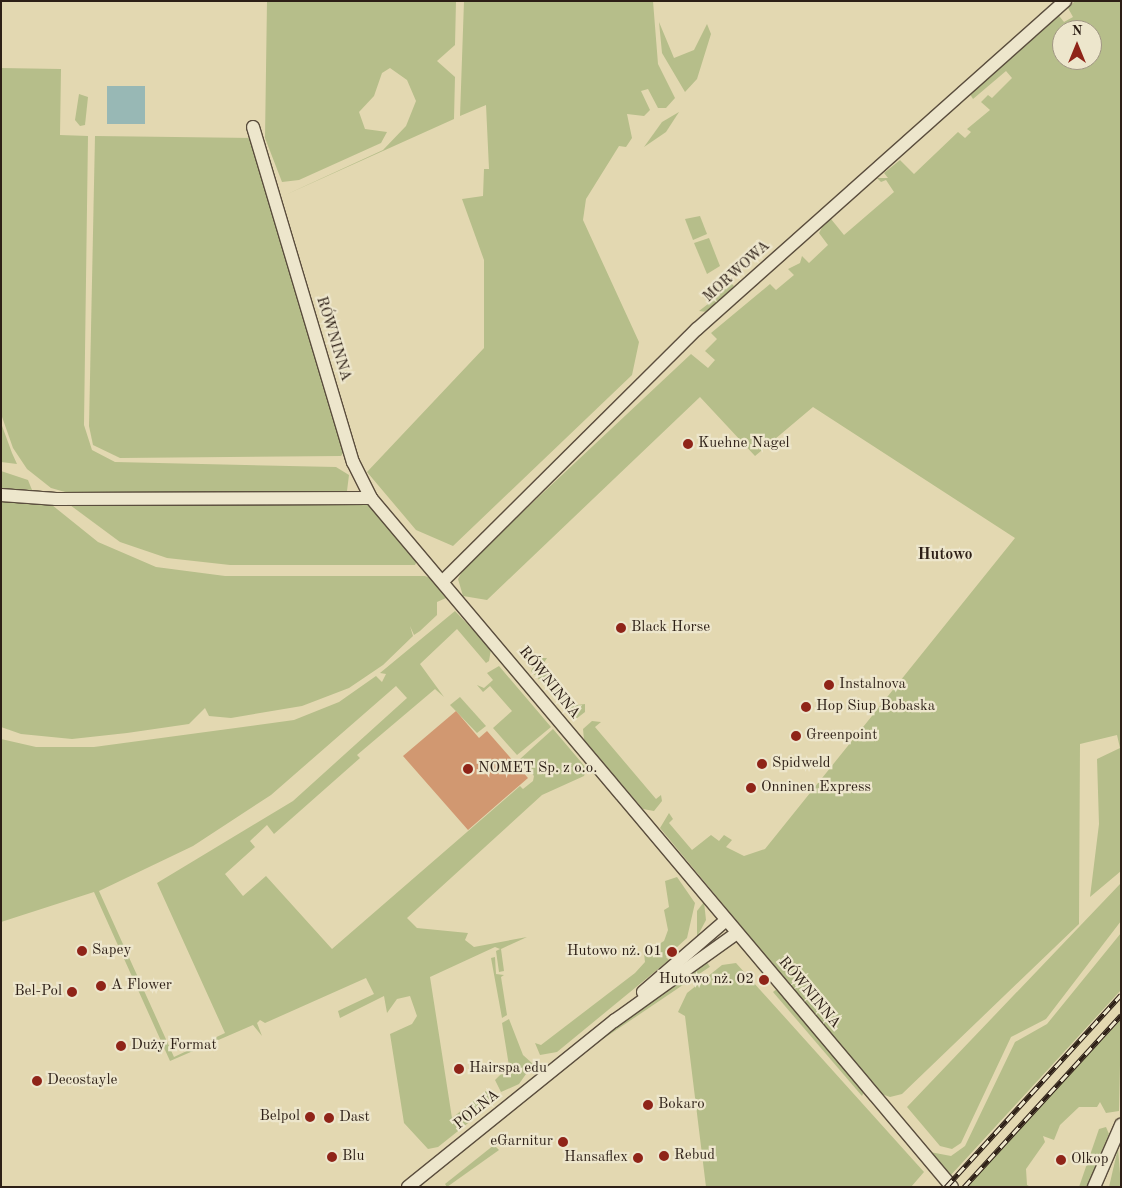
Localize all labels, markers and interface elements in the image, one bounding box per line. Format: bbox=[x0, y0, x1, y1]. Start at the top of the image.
north arrow bbox=[1052, 20, 1102, 70]
text: N bbox=[1072, 24, 1082, 38]
street label: MORWOWA bbox=[700, 237, 774, 307]
street label: RÓWNINNA bbox=[312, 294, 354, 384]
place label: Kuehne Nagel bbox=[698, 435, 790, 453]
marker: Kuehne Nagel bbox=[682, 438, 694, 450]
district label: Hutowo bbox=[917, 545, 973, 565]
place label: Black Horse bbox=[631, 619, 710, 637]
marker: Black Horse bbox=[615, 622, 627, 634]
street label: RÓWNINNA bbox=[514, 643, 584, 723]
place label: Instalnova bbox=[839, 676, 906, 694]
marker: Instalnova bbox=[823, 679, 835, 691]
place label: Hop Siup Bobaska bbox=[816, 698, 935, 716]
marker: Hop Siup Bobaska bbox=[800, 701, 812, 713]
place label: Greenpoint bbox=[806, 727, 877, 745]
marker: Greenpoint bbox=[790, 730, 802, 742]
place label: Spidweld bbox=[772, 755, 831, 773]
marker: Spidweld bbox=[756, 758, 768, 770]
place label: NOMET Sp. z o.o. bbox=[478, 760, 597, 778]
marker: NOMET Sp. z o.o. bbox=[462, 763, 474, 775]
place label: Onninen Express bbox=[761, 779, 871, 797]
marker: Onninen Express bbox=[745, 782, 757, 794]
place label: Sapey bbox=[92, 942, 131, 960]
place label: Hutowo nż. 01 bbox=[567, 943, 662, 961]
marker: Sapey bbox=[76, 945, 88, 957]
marker: Hutowo nż. 01 bbox=[666, 946, 678, 958]
street label: RÓWNINNA bbox=[774, 954, 844, 1032]
place label: Hutowo nż. 02 bbox=[659, 971, 754, 989]
marker: Hutowo nż. 02 bbox=[758, 974, 770, 986]
place label: A Flower bbox=[111, 977, 172, 995]
marker: A Flower bbox=[95, 980, 107, 992]
place label: Bel-Pol bbox=[14, 983, 62, 1001]
marker: Bel-Pol bbox=[66, 986, 78, 998]
place label: Duży Format bbox=[131, 1037, 217, 1055]
marker: Duży Format bbox=[115, 1040, 127, 1052]
place label: Hairspa edu bbox=[469, 1060, 547, 1078]
marker: Hairspa edu bbox=[453, 1063, 465, 1075]
place label: Decostayle bbox=[47, 1072, 117, 1090]
marker: Decostayle bbox=[31, 1075, 43, 1087]
street label: POLNA bbox=[451, 1086, 503, 1134]
place label: Bokaro bbox=[658, 1096, 705, 1114]
marker: Bokaro bbox=[642, 1099, 654, 1111]
place label: Belpol bbox=[259, 1108, 300, 1126]
place label: Dast bbox=[339, 1109, 370, 1127]
marker: Belpol bbox=[304, 1111, 316, 1123]
marker: Dast bbox=[323, 1112, 335, 1124]
place label: eGarnitur bbox=[490, 1133, 553, 1151]
marker: eGarnitur bbox=[557, 1136, 569, 1148]
place label: Rebud bbox=[674, 1147, 715, 1165]
place label: Blu bbox=[342, 1148, 364, 1166]
place label: Hansaflex bbox=[564, 1149, 628, 1167]
marker: Rebud bbox=[658, 1150, 670, 1162]
marker: Blu bbox=[326, 1151, 338, 1163]
place label: Olkop bbox=[1071, 1151, 1109, 1169]
marker: Hansaflex bbox=[632, 1152, 644, 1164]
marker: Olkop bbox=[1055, 1154, 1067, 1166]

